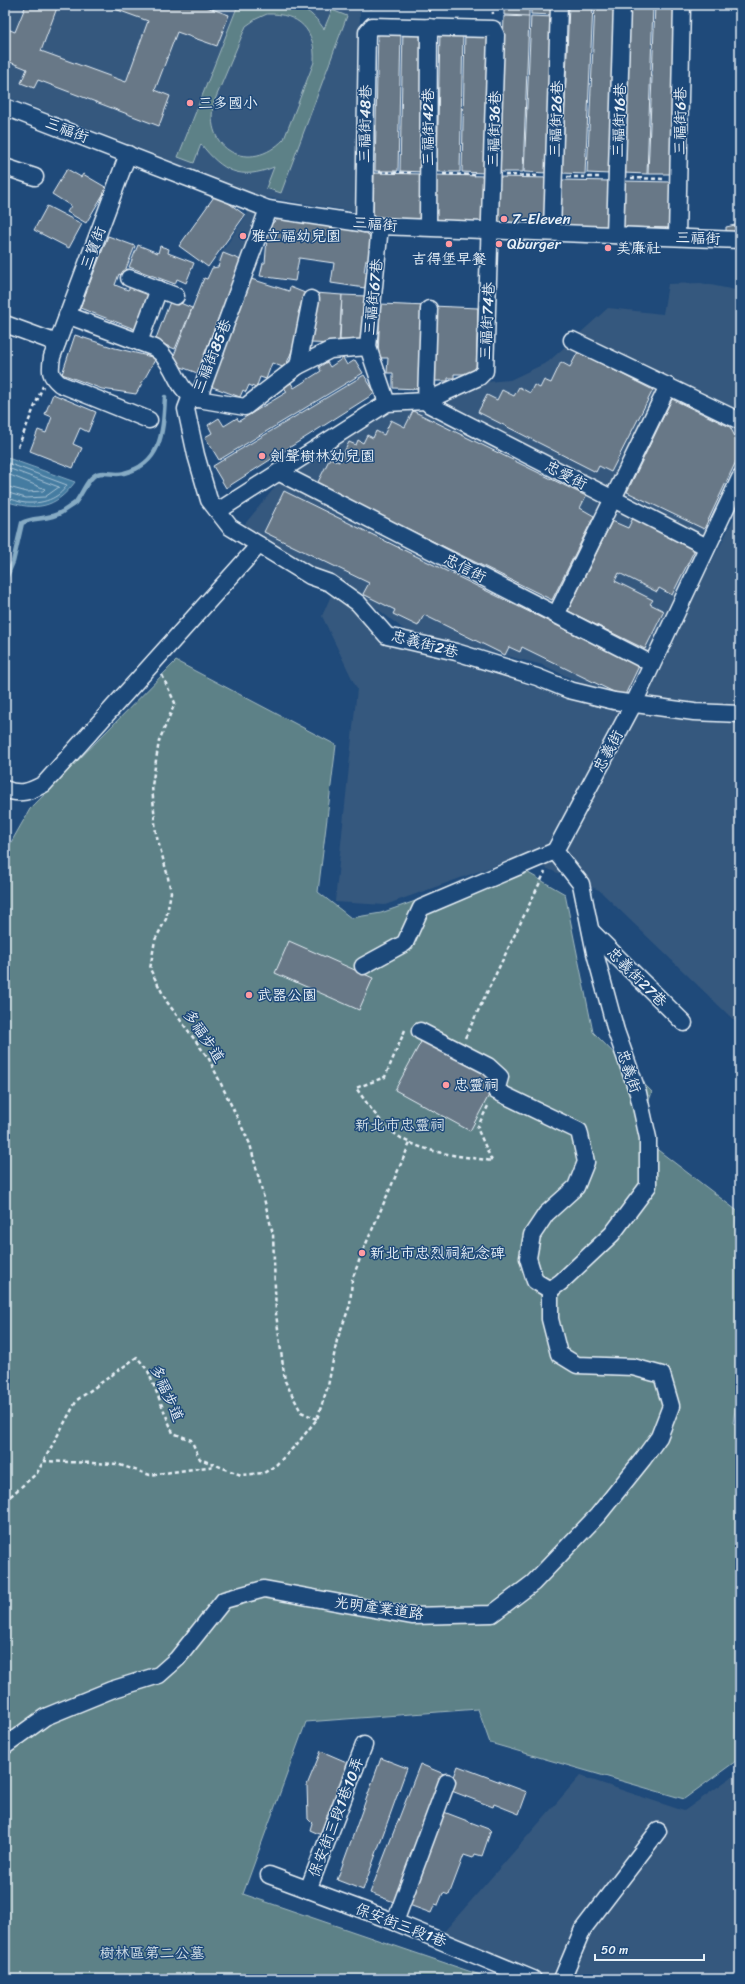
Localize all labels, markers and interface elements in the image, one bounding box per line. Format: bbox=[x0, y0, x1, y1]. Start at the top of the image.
street label: 三福街26巷 bbox=[542, 80, 570, 158]
street label: 三福街16巷 bbox=[605, 82, 633, 158]
street label: 三福街48巷 bbox=[351, 85, 379, 163]
street label: 三福街6巷 bbox=[666, 87, 694, 155]
street label: 三福街42巷 bbox=[415, 88, 441, 166]
place label: 三多國小 bbox=[198, 90, 258, 116]
street label: 三福街36巷 bbox=[480, 90, 508, 168]
marker: 三多國小 bbox=[185, 98, 195, 108]
street label: 三福街 bbox=[41, 110, 93, 150]
place label: 7-Eleven bbox=[512, 206, 571, 232]
street label: 三福街 bbox=[351, 209, 399, 239]
marker: 7-Eleven bbox=[499, 214, 509, 224]
street label: 三寶街 bbox=[73, 222, 113, 274]
place label: 雅立福幼兒園 bbox=[251, 223, 341, 249]
street label: 三福街 bbox=[675, 224, 721, 252]
marker: 雅立福幼兒園 bbox=[238, 231, 248, 241]
place label: Qburger bbox=[507, 231, 561, 257]
place label: 美廉社 bbox=[616, 235, 661, 261]
marker: 吉得堡早餐 bbox=[444, 239, 454, 249]
marker: Qburger bbox=[494, 239, 504, 249]
marker: 美廉社 bbox=[603, 243, 613, 253]
place label: 吉得堡早餐 bbox=[411, 246, 487, 272]
street label: 三福街67巷 bbox=[356, 257, 390, 337]
street label: 三福街74巷 bbox=[472, 281, 502, 361]
street label: 三福街85巷 bbox=[185, 315, 239, 397]
place label: 劍聲樹林幼兒園 bbox=[270, 443, 375, 469]
marker: 劍聲樹林幼兒園 bbox=[257, 451, 267, 461]
street label: 忠愛街 bbox=[540, 453, 592, 497]
street label: 忠信街 bbox=[439, 546, 491, 590]
street label: 忠義街2巷 bbox=[388, 623, 462, 665]
street label: 忠義街 bbox=[586, 725, 630, 777]
street label: 忠義街27巷 bbox=[601, 941, 673, 1013]
place label: 武器公園 bbox=[257, 982, 317, 1008]
marker: 武器公園 bbox=[244, 990, 254, 1000]
street label: 多福步道 bbox=[176, 1004, 232, 1068]
street label: 忠義街 bbox=[609, 1045, 649, 1097]
place label: 忠靈祠 bbox=[454, 1072, 499, 1098]
marker: 忠靈祠 bbox=[441, 1080, 451, 1090]
park label: 新北市忠靈祠 bbox=[355, 1112, 445, 1138]
place label: 新北市忠烈祠紀念碑 bbox=[370, 1240, 505, 1266]
marker: 新北市忠烈祠紀念碑 bbox=[357, 1248, 367, 1258]
street label: 多福步道 bbox=[143, 1360, 191, 1426]
street label: 光明產業道路 bbox=[333, 1589, 425, 1627]
street label: 保安街三段1巷10弄 bbox=[301, 1753, 371, 1881]
street label: 保安街三段1巷 bbox=[351, 1896, 451, 1954]
scale bar bbox=[595, 1936, 704, 1962]
text: 50 m bbox=[601, 1939, 628, 1961]
park label: 樹林區第二公墓 bbox=[99, 1940, 205, 1966]

